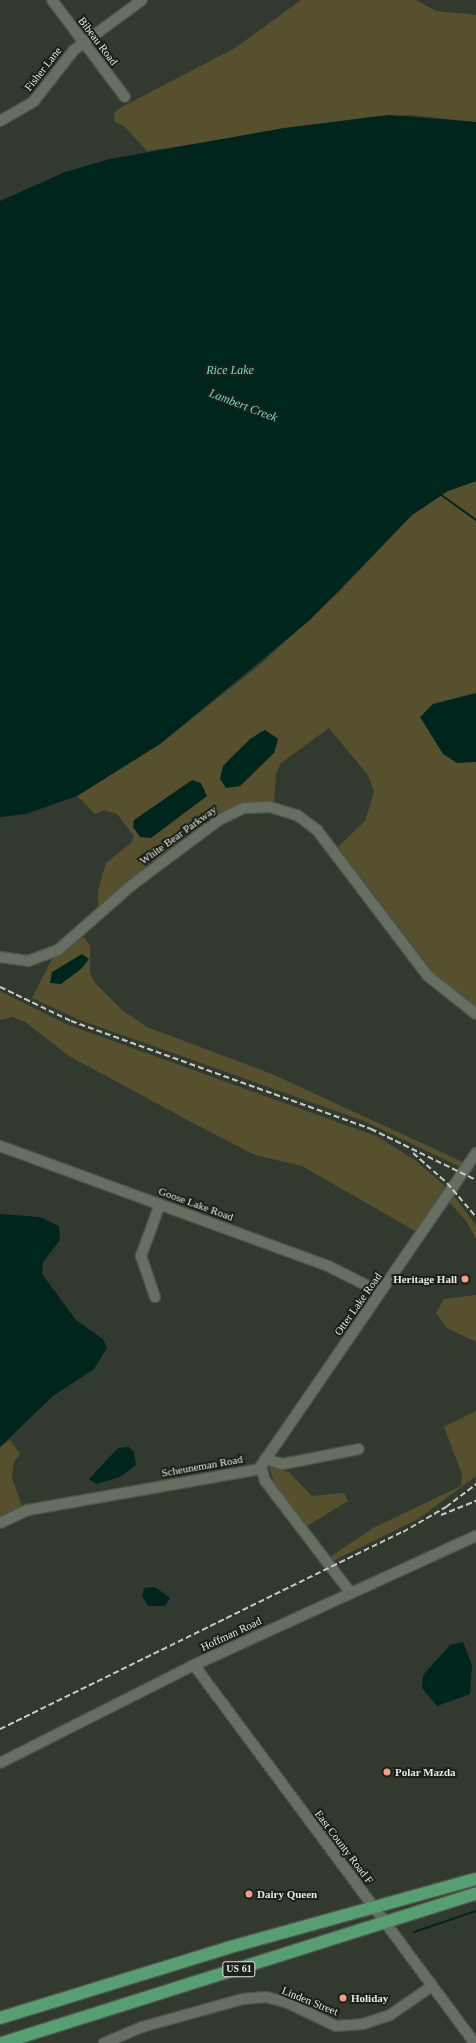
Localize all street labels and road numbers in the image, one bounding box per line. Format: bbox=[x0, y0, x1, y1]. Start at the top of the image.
street label: Bibeau Road bbox=[76, 14, 120, 68]
street label: Fisher Lane bbox=[22, 44, 64, 94]
street label: White Bear Parkway bbox=[137, 803, 219, 867]
street label: Goose Lake Road bbox=[157, 1184, 235, 1224]
street label: Otter Lake Road bbox=[332, 1270, 384, 1338]
street label: Scheuneman Road bbox=[160, 1452, 244, 1480]
street label: Hoffman Road bbox=[199, 1614, 263, 1654]
street label: East County Road F bbox=[312, 1808, 376, 1886]
road number: US 61 bbox=[222, 1961, 256, 1977]
street label: Linden Street bbox=[280, 1984, 340, 2018]

